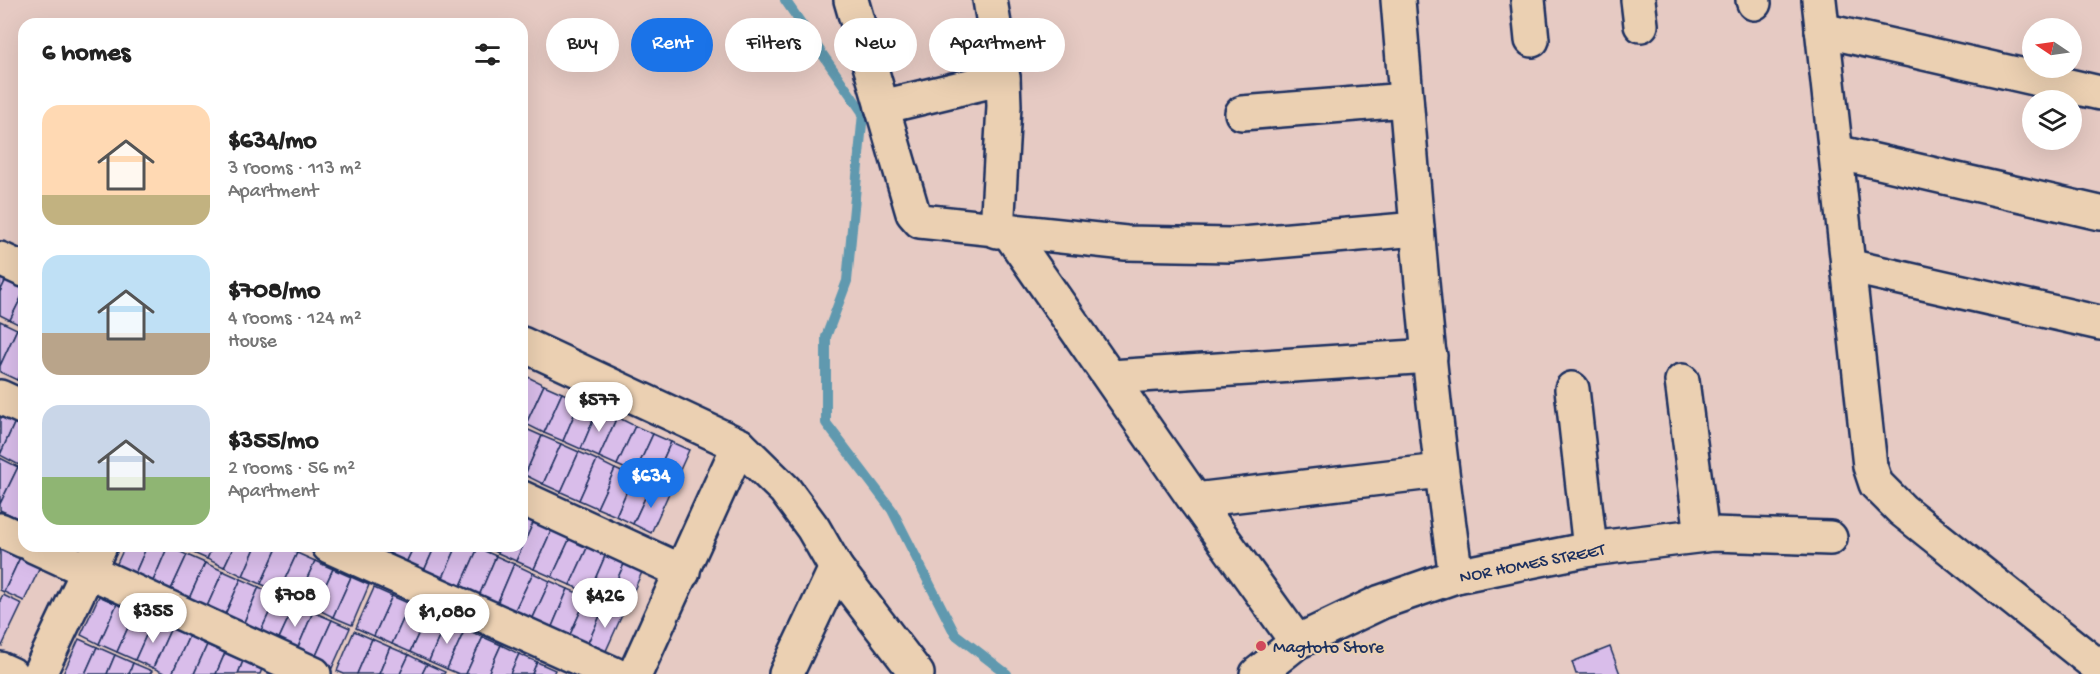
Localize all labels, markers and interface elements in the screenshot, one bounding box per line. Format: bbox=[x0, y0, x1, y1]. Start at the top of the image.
chip: Buy bbox=[546, 18, 619, 72]
chip: Rent bbox=[631, 18, 713, 72]
chip: Filters bbox=[725, 18, 822, 72]
chip: New bbox=[834, 18, 917, 72]
chip: Apartment bbox=[929, 18, 1065, 72]
north arrow bbox=[2022, 18, 2082, 78]
map controls bbox=[2022, 18, 2082, 150]
icon: filters bbox=[471, 38, 504, 71]
text: 6 homes bbox=[42, 39, 130, 70]
button: layers bbox=[2022, 90, 2082, 150]
text: $634/mo bbox=[228, 127, 317, 158]
icon: home bbox=[90, 129, 162, 201]
text: 3 rooms · 113 m² bbox=[228, 158, 362, 181]
text: Apartment bbox=[228, 181, 318, 204]
text: $708/mo bbox=[228, 277, 320, 308]
icon: home bbox=[90, 279, 162, 351]
text: 4 rooms · 124 m² bbox=[228, 308, 362, 331]
text: House bbox=[228, 331, 277, 354]
pin: $577 bbox=[563, 382, 635, 433]
text: $577 bbox=[579, 390, 619, 413]
text: $355/mo bbox=[228, 427, 319, 458]
icon: home bbox=[90, 429, 162, 501]
text: 2 rooms · 56 m² bbox=[228, 458, 355, 481]
pin: $634 bbox=[615, 458, 687, 509]
text: $634 bbox=[632, 466, 670, 489]
text: Apartment bbox=[228, 481, 318, 504]
street label: NOR HOMES STREET bbox=[1458, 540, 1608, 589]
pin: $708 bbox=[259, 577, 331, 628]
pin: $426 bbox=[569, 578, 641, 629]
text: $708 bbox=[274, 585, 316, 608]
text: $426 bbox=[586, 586, 624, 609]
pin: $355 bbox=[117, 593, 189, 644]
pin: $1,080 bbox=[398, 594, 496, 645]
text: $355 bbox=[133, 601, 173, 624]
text: $1,080 bbox=[418, 602, 476, 625]
place label: Magtoto Store bbox=[1273, 638, 1385, 659]
marker: Magtoto Store bbox=[1254, 639, 1268, 653]

